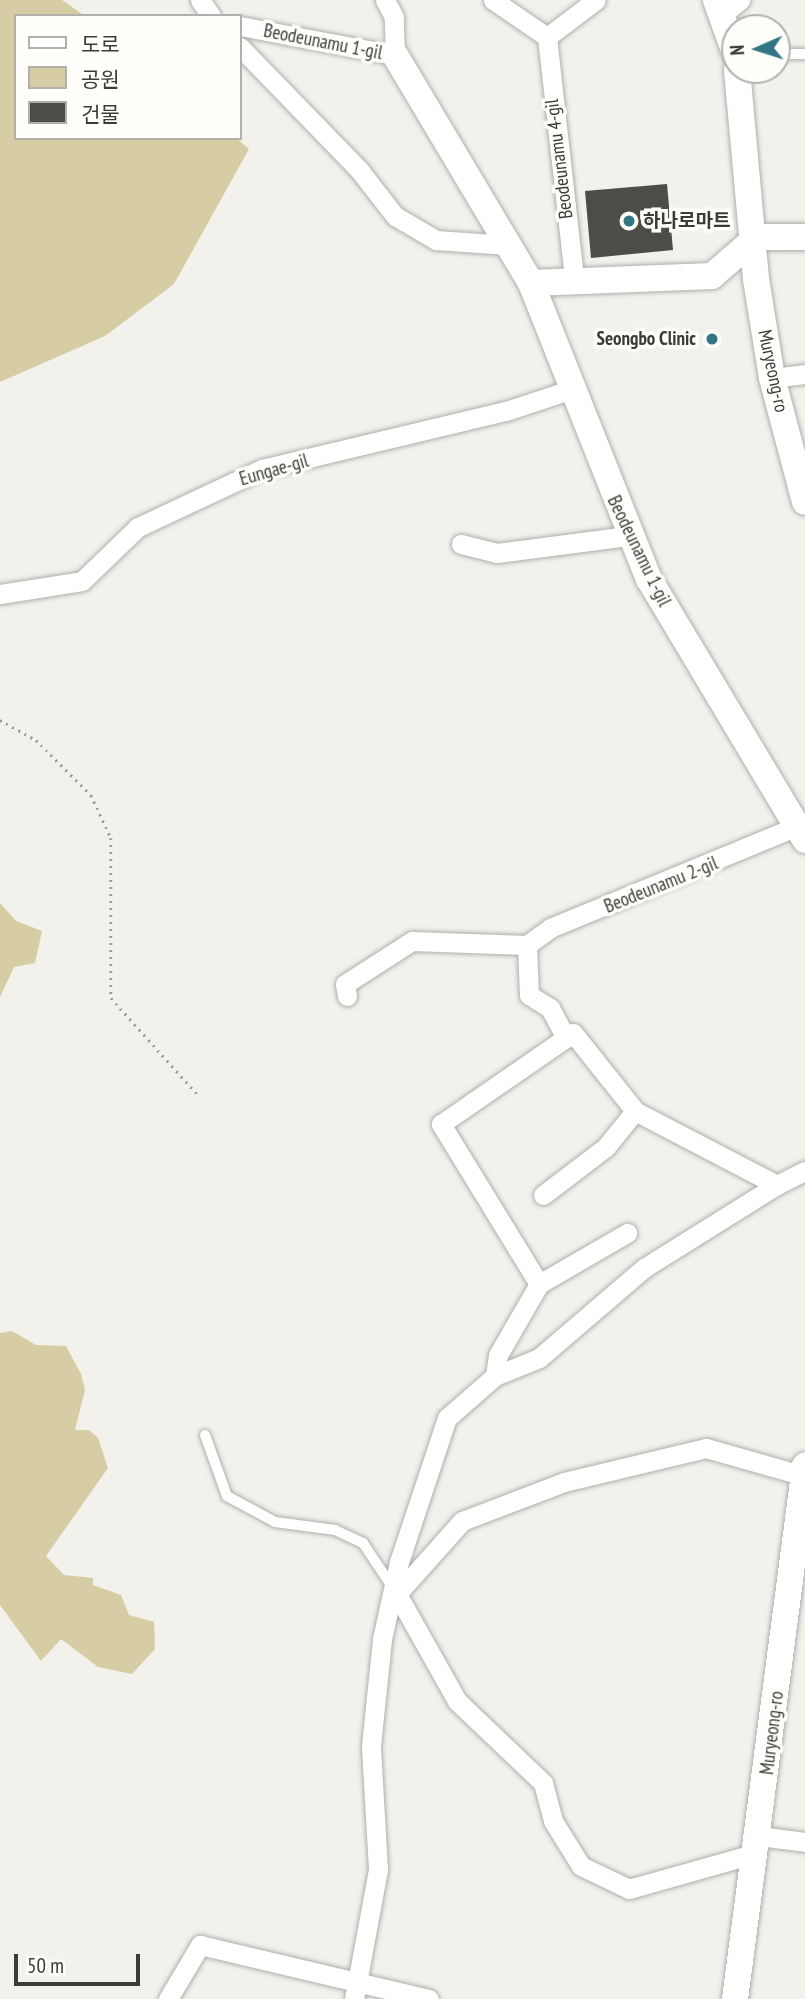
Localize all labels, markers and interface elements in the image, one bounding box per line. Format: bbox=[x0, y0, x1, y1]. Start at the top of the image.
legend bbox=[14, 14, 242, 140]
north arrow bbox=[721, 14, 791, 84]
street label: Beodeunamu 1-gil bbox=[262, 19, 384, 65]
text: 도로 bbox=[81, 31, 120, 58]
text: N bbox=[725, 44, 749, 56]
text: 공원 bbox=[81, 66, 120, 93]
street label: Beodeunamu 4-gil bbox=[540, 98, 578, 220]
text: 건물 bbox=[81, 101, 120, 128]
place label: 하나로마트 bbox=[643, 210, 730, 232]
marker: 하나로마트 bbox=[621, 213, 637, 229]
place label: Seongbo Clinic bbox=[596, 328, 696, 350]
street label: Muryeong-ro bbox=[753, 328, 793, 414]
marker: Seongbo Clinic bbox=[702, 329, 722, 349]
street label: Eungae-gil bbox=[237, 449, 311, 491]
street label: Beodeunamu 1-gil bbox=[602, 492, 676, 610]
street label: Beodeunamu 2-gil bbox=[601, 852, 721, 918]
street label: Muryeong-ro bbox=[756, 1690, 788, 1776]
scale bar bbox=[18, 1940, 144, 1984]
text: 50 m bbox=[27, 1952, 64, 1979]

